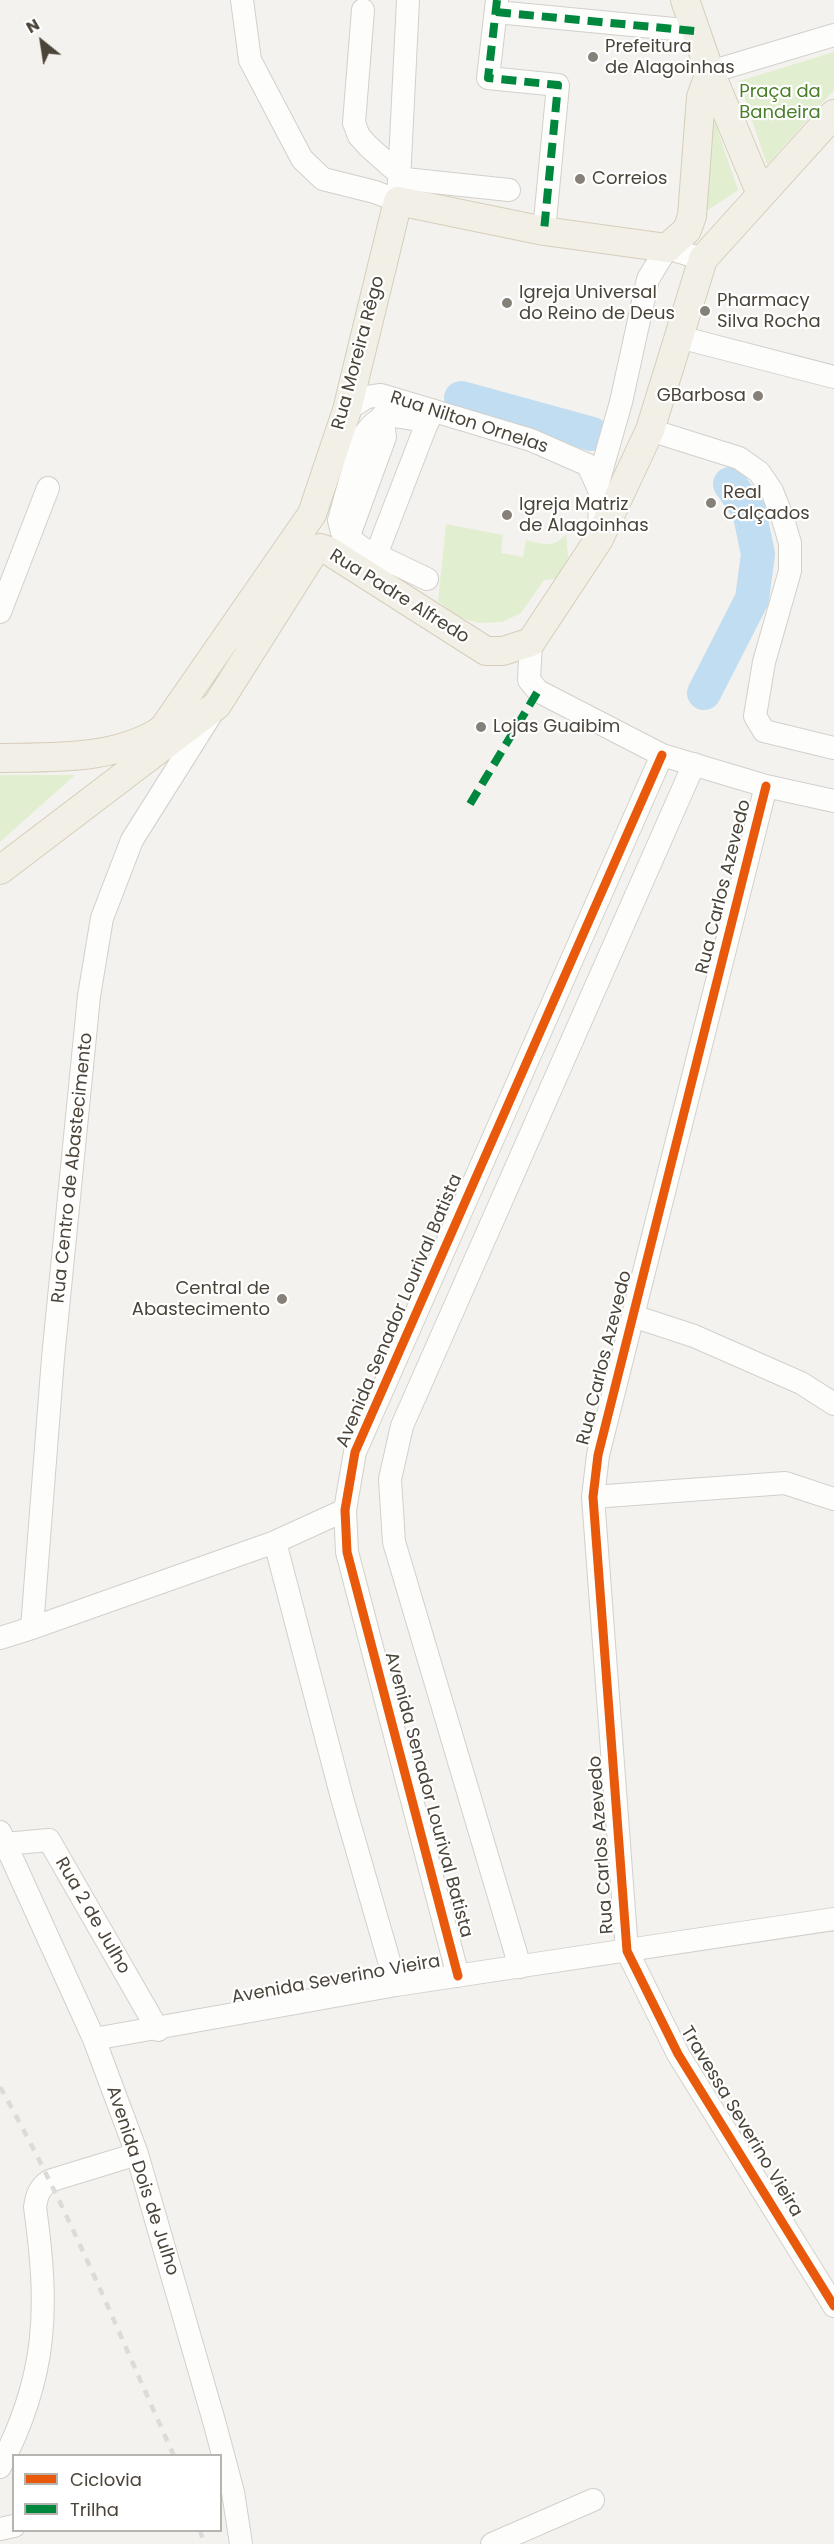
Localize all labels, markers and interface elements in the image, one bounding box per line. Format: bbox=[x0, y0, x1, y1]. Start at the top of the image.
north arrow bbox=[12, 12, 72, 72]
text: N bbox=[22, 13, 44, 39]
place label: Prefeitura de Alagoinhas bbox=[605, 36, 735, 78]
marker: Prefeitura de Alagoinhas bbox=[586, 50, 600, 64]
park label: Praça da Bandeira bbox=[739, 81, 821, 124]
place label: Correios bbox=[592, 168, 667, 190]
marker: Correios bbox=[573, 172, 587, 186]
street label: Rua Moreira Rêgo bbox=[328, 274, 390, 432]
place label: Igreja Universal do Reino de Deus bbox=[519, 282, 675, 324]
place label: Pharmacy Silva Rocha bbox=[717, 290, 821, 332]
marker: Igreja Universal do Reino de Deus bbox=[500, 296, 514, 310]
marker: Pharmacy Silva Rocha bbox=[698, 304, 712, 318]
place label: GBarbosa bbox=[657, 385, 746, 407]
street label: Rua Nilton Ornelas bbox=[387, 387, 551, 459]
marker: GBarbosa bbox=[751, 389, 765, 403]
place label: Real Calçados bbox=[723, 482, 810, 524]
place label: Igreja Matriz de Alagoinhas bbox=[519, 494, 649, 536]
marker: Real Calçados bbox=[704, 496, 718, 510]
marker: Igreja Matriz de Alagoinhas bbox=[500, 508, 514, 522]
street label: Rua Padre Alfredo bbox=[325, 545, 473, 649]
place label: Lojas Guaibim bbox=[493, 716, 620, 738]
marker: Lojas Guaibim bbox=[474, 720, 488, 734]
street label: Rua Carlos Azevedo bbox=[692, 798, 756, 976]
street label: Rua Centro de Abastecimento bbox=[48, 1032, 98, 1304]
street label: Avenida Senador Lourival Batista bbox=[332, 1171, 468, 1451]
street label: Rua Carlos Azevedo bbox=[573, 1269, 637, 1447]
place label: Central de Abastecimento bbox=[132, 1278, 270, 1320]
marker: Central de Abastecimento bbox=[275, 1292, 289, 1306]
street label: Avenida Senador Lourival Batista bbox=[379, 1650, 477, 1940]
street label: Rua Carlos Azevedo bbox=[585, 1755, 619, 1935]
street label: Rua 2 de Julho bbox=[50, 1854, 134, 1978]
street label: Avenida Severino Vieira bbox=[230, 1951, 442, 2009]
street label: Travessa Severino Vieira bbox=[675, 2023, 807, 2221]
street label: Avenida Dois de Julho bbox=[101, 2083, 183, 2279]
legend bbox=[12, 2454, 222, 2532]
text: Ciclovia bbox=[70, 2467, 142, 2492]
text: Trilha bbox=[70, 2497, 119, 2522]

